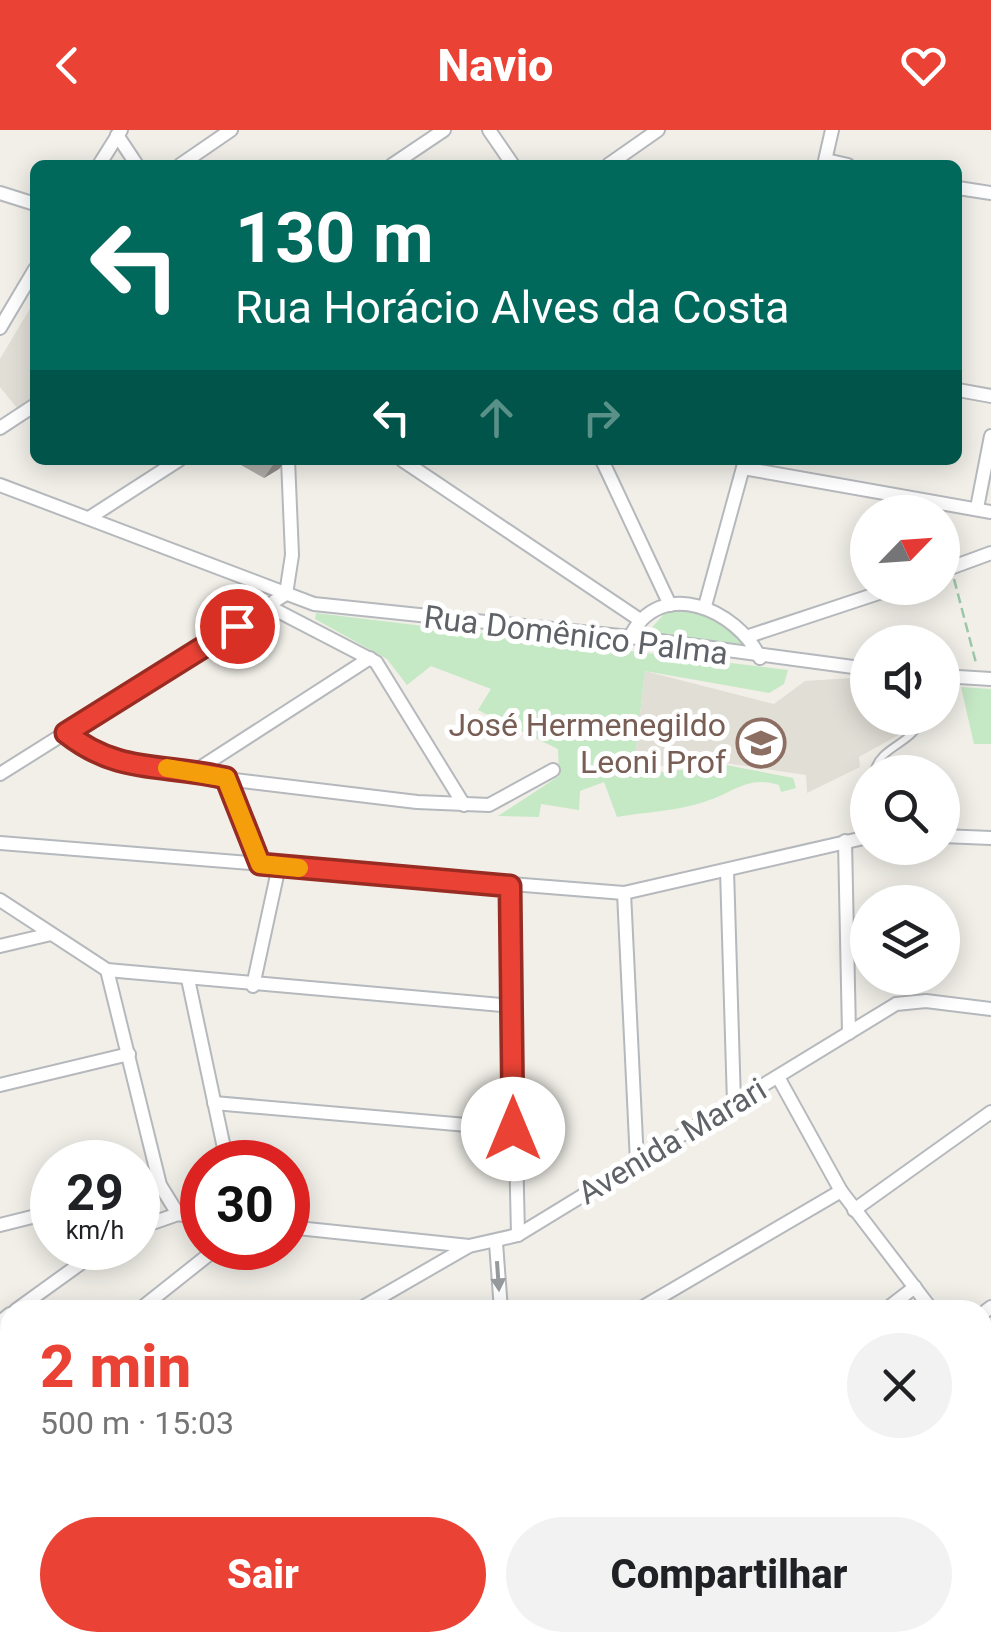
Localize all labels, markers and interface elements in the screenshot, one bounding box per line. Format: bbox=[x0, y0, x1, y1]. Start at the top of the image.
icon: back bbox=[40, 38, 95, 93]
icon: heart bbox=[896, 38, 951, 93]
text: Navio bbox=[438, 39, 553, 92]
text: 130 m bbox=[235, 197, 434, 279]
icon: left bbox=[70, 200, 200, 330]
text: Rua Horácio Alves da Costa bbox=[235, 281, 790, 334]
icon: left bbox=[364, 390, 419, 445]
icon: ahead bbox=[469, 390, 524, 445]
icon: right bbox=[574, 390, 629, 445]
north arrow bbox=[850, 495, 960, 605]
map controls bbox=[850, 495, 960, 995]
pin bbox=[195, 584, 280, 669]
street label: Rua Domênico Palma bbox=[422, 597, 730, 673]
icon: arrive bbox=[210, 599, 265, 654]
button: sound bbox=[850, 625, 960, 735]
place label: José Hermenegildo Leoni Prof bbox=[449, 706, 727, 781]
school or university icon: José Hermenegildo Leoni Prof bbox=[735, 717, 787, 769]
button: search bbox=[850, 755, 960, 865]
button: layers bbox=[850, 885, 960, 995]
street label: Avenida Marari bbox=[571, 1070, 773, 1212]
position arrow bbox=[461, 1077, 565, 1181]
speed limit sign: 30 bbox=[180, 1140, 310, 1270]
text: 29 bbox=[66, 1164, 124, 1222]
text: km/h bbox=[66, 1216, 124, 1245]
one-way arrow bbox=[490, 1261, 506, 1293]
text: 2 min bbox=[40, 1331, 191, 1402]
button: close bbox=[847, 1333, 952, 1438]
text: 500 m · 15:03 bbox=[40, 1404, 234, 1442]
button: Sair bbox=[40, 1517, 486, 1632]
button: Compartilhar bbox=[506, 1517, 952, 1632]

